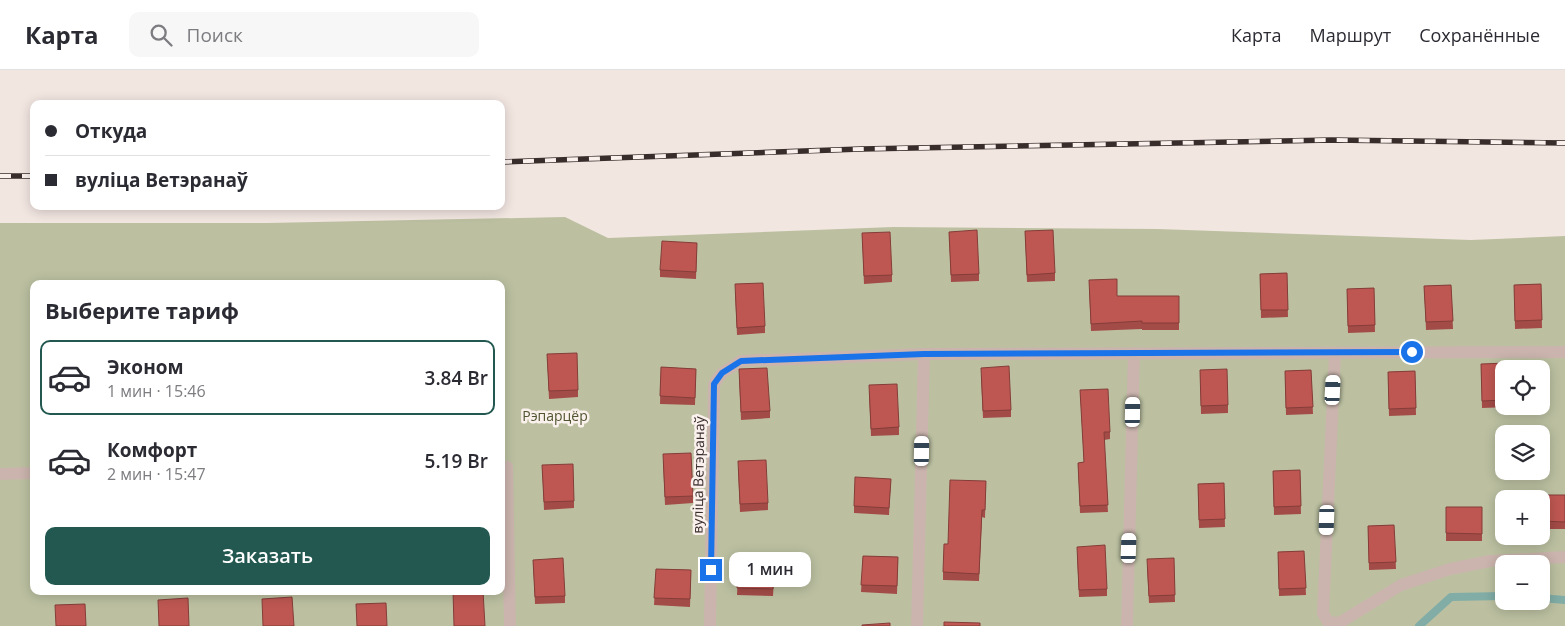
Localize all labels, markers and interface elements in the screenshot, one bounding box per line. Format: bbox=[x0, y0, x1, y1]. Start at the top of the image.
search box bbox=[129, 12, 479, 57]
text: Карта bbox=[25, 18, 99, 51]
icon: search bbox=[147, 21, 175, 49]
text: Поиск bbox=[187, 22, 243, 48]
text: Карта bbox=[1231, 23, 1281, 47]
text: Маршрут bbox=[1309, 23, 1391, 47]
text: Сохранённые bbox=[1419, 23, 1540, 47]
text: Откуда bbox=[75, 118, 147, 144]
text: вуліца Ветэранаў bbox=[75, 167, 248, 193]
text: Выберите тариф bbox=[45, 295, 239, 325]
route start bbox=[1401, 341, 1423, 363]
text: Эконом bbox=[107, 354, 184, 380]
icon: car bbox=[47, 355, 92, 400]
map controls bbox=[1495, 360, 1550, 610]
button: locate bbox=[1495, 360, 1550, 415]
text: 3.84 Br bbox=[425, 365, 488, 391]
car bbox=[1324, 375, 1341, 405]
text: 1 мин · 15:46 bbox=[107, 380, 206, 402]
car bbox=[1125, 397, 1140, 427]
park label: Рэпарцёр bbox=[522, 406, 588, 425]
street label: вуліца Ветэранаў bbox=[687, 415, 709, 534]
button: layers bbox=[1495, 425, 1550, 480]
car bbox=[914, 436, 929, 466]
text: Комфорт bbox=[107, 437, 197, 463]
icon: car bbox=[47, 438, 92, 483]
text: 5.19 Br bbox=[425, 448, 488, 474]
text: 2 мин · 15:47 bbox=[107, 463, 206, 485]
button: + bbox=[1495, 490, 1550, 545]
car bbox=[1318, 505, 1335, 535]
button: Заказать bbox=[45, 527, 490, 585]
car bbox=[1120, 533, 1137, 563]
callout: 1 мин bbox=[728, 552, 811, 588]
button: − bbox=[1495, 555, 1550, 610]
text: 1 мин bbox=[746, 558, 794, 580]
route end bbox=[700, 559, 722, 581]

